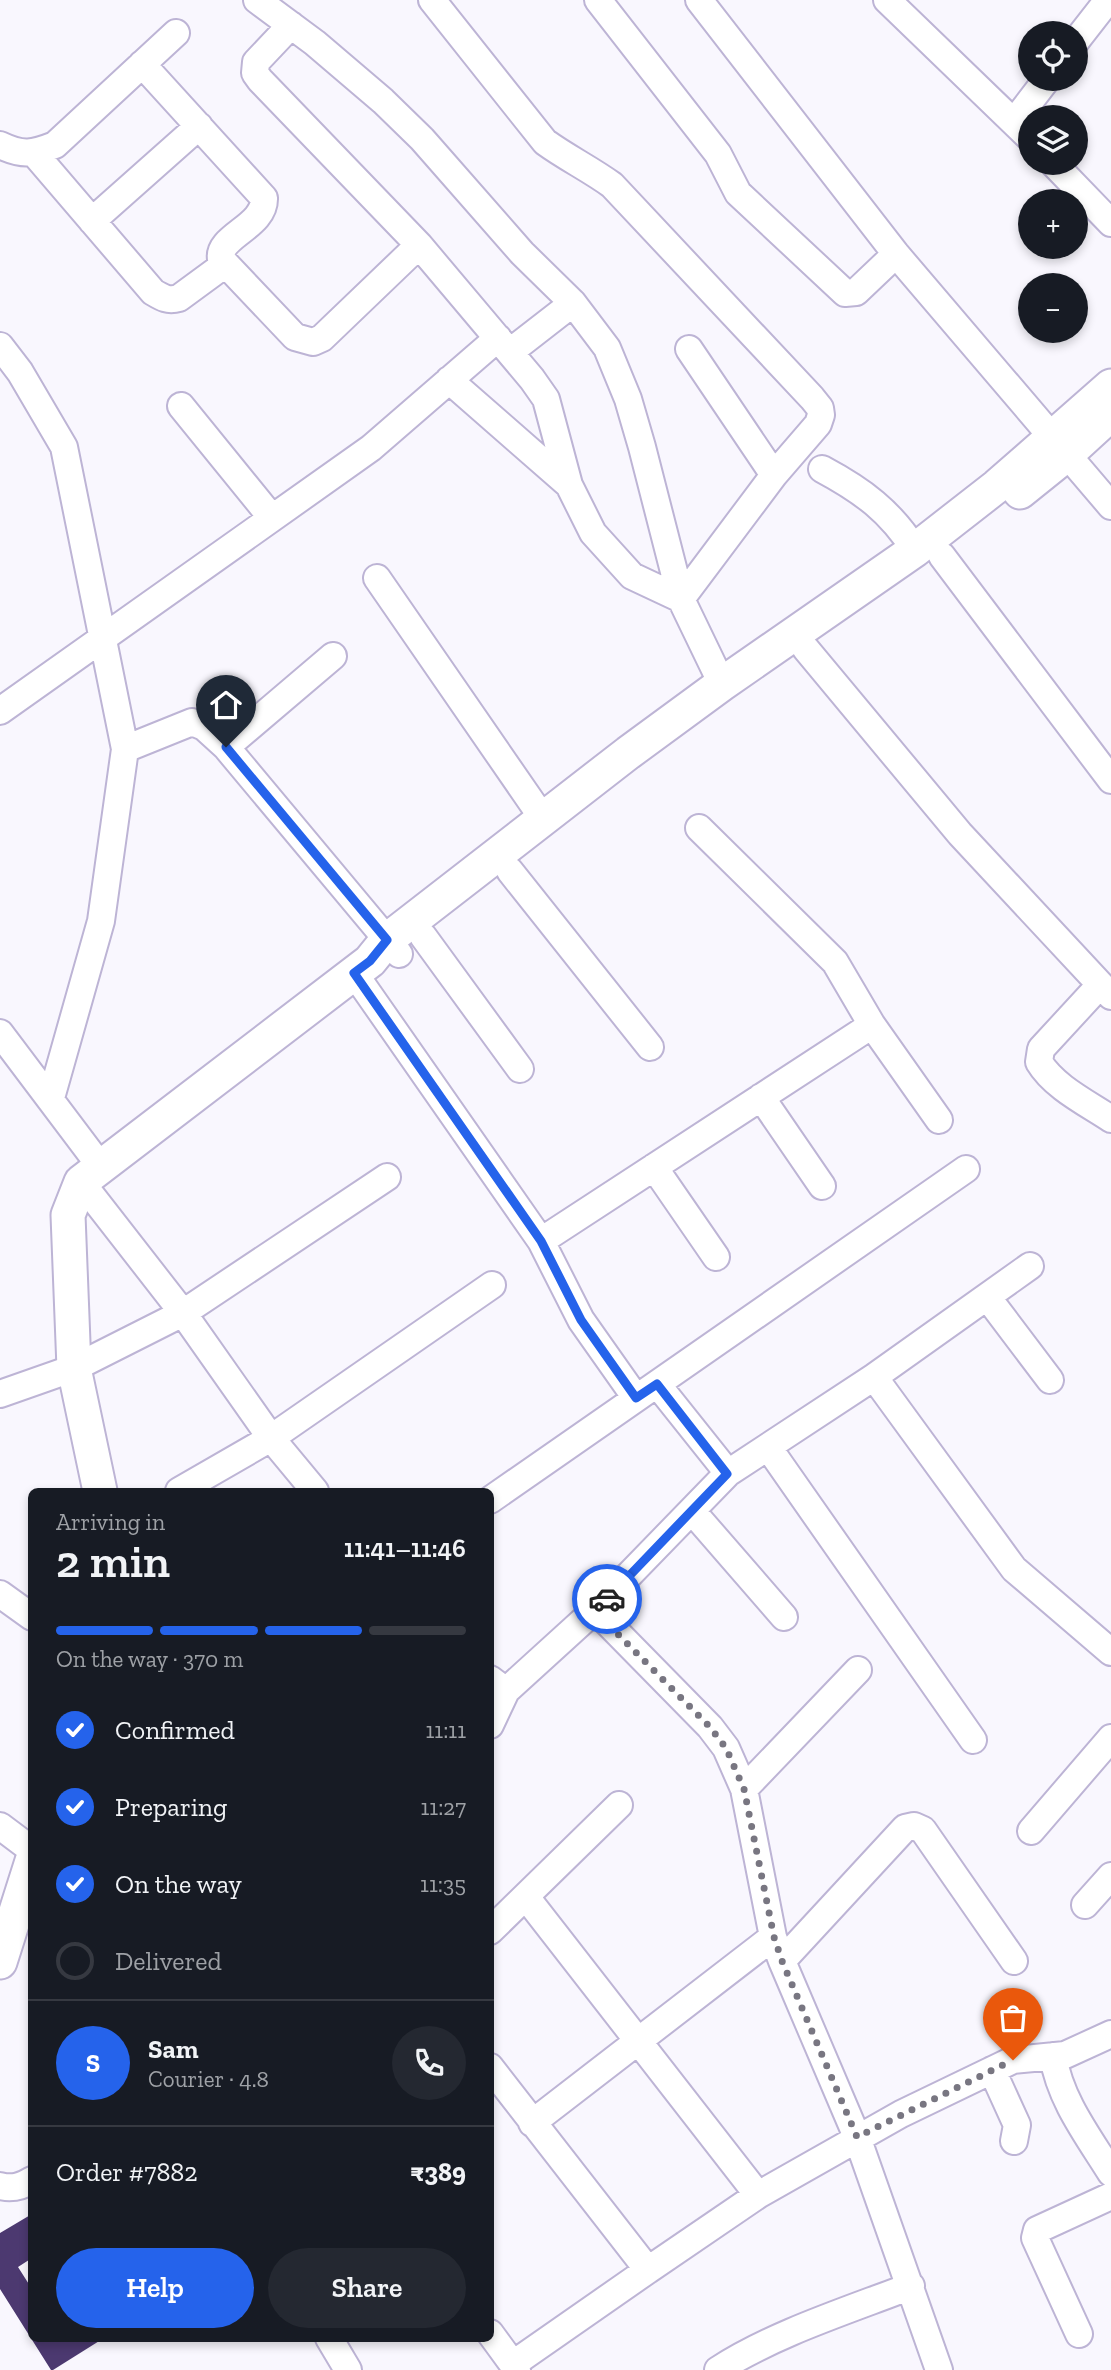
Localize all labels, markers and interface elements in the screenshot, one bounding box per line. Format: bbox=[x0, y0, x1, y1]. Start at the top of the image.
map controls bbox=[1018, 21, 1088, 343]
button: locate bbox=[1018, 21, 1088, 91]
button: layers bbox=[1018, 105, 1088, 175]
button: + bbox=[1018, 189, 1088, 259]
button: − bbox=[1018, 273, 1088, 343]
pin bbox=[196, 675, 256, 747]
icon: home bbox=[207, 686, 245, 724]
text: Arriving in bbox=[56, 1508, 165, 1536]
text: 11:41–11:46 bbox=[344, 1532, 466, 1564]
text: 2 min bbox=[56, 1534, 170, 1589]
courier bbox=[572, 1564, 642, 1634]
icon: car bbox=[588, 1580, 626, 1618]
text: On the way · 370 m bbox=[56, 1645, 243, 1673]
icon: check bbox=[56, 1711, 94, 1749]
text: Confirmed bbox=[115, 1714, 235, 1746]
text: 11:11 bbox=[425, 1716, 466, 1744]
icon: check bbox=[56, 1788, 94, 1826]
text: Preparing bbox=[115, 1791, 227, 1823]
text: 11:27 bbox=[420, 1793, 466, 1821]
icon: check bbox=[56, 1865, 94, 1903]
text: On the way bbox=[115, 1868, 242, 1900]
text: 11:35 bbox=[420, 1870, 466, 1898]
text: Delivered bbox=[115, 1945, 222, 1977]
pin bbox=[983, 1988, 1043, 2060]
icon: bag bbox=[994, 1999, 1032, 2037]
button: phone bbox=[392, 2026, 466, 2100]
text: Sam bbox=[148, 2033, 198, 2065]
text: S bbox=[86, 2047, 100, 2079]
text: Courier · 4.8 bbox=[148, 2065, 269, 2093]
text: Order #7882 bbox=[56, 2156, 198, 2188]
text: ₹389 bbox=[410, 2156, 466, 2188]
button: Help bbox=[56, 2248, 254, 2328]
button: Share bbox=[268, 2248, 466, 2328]

